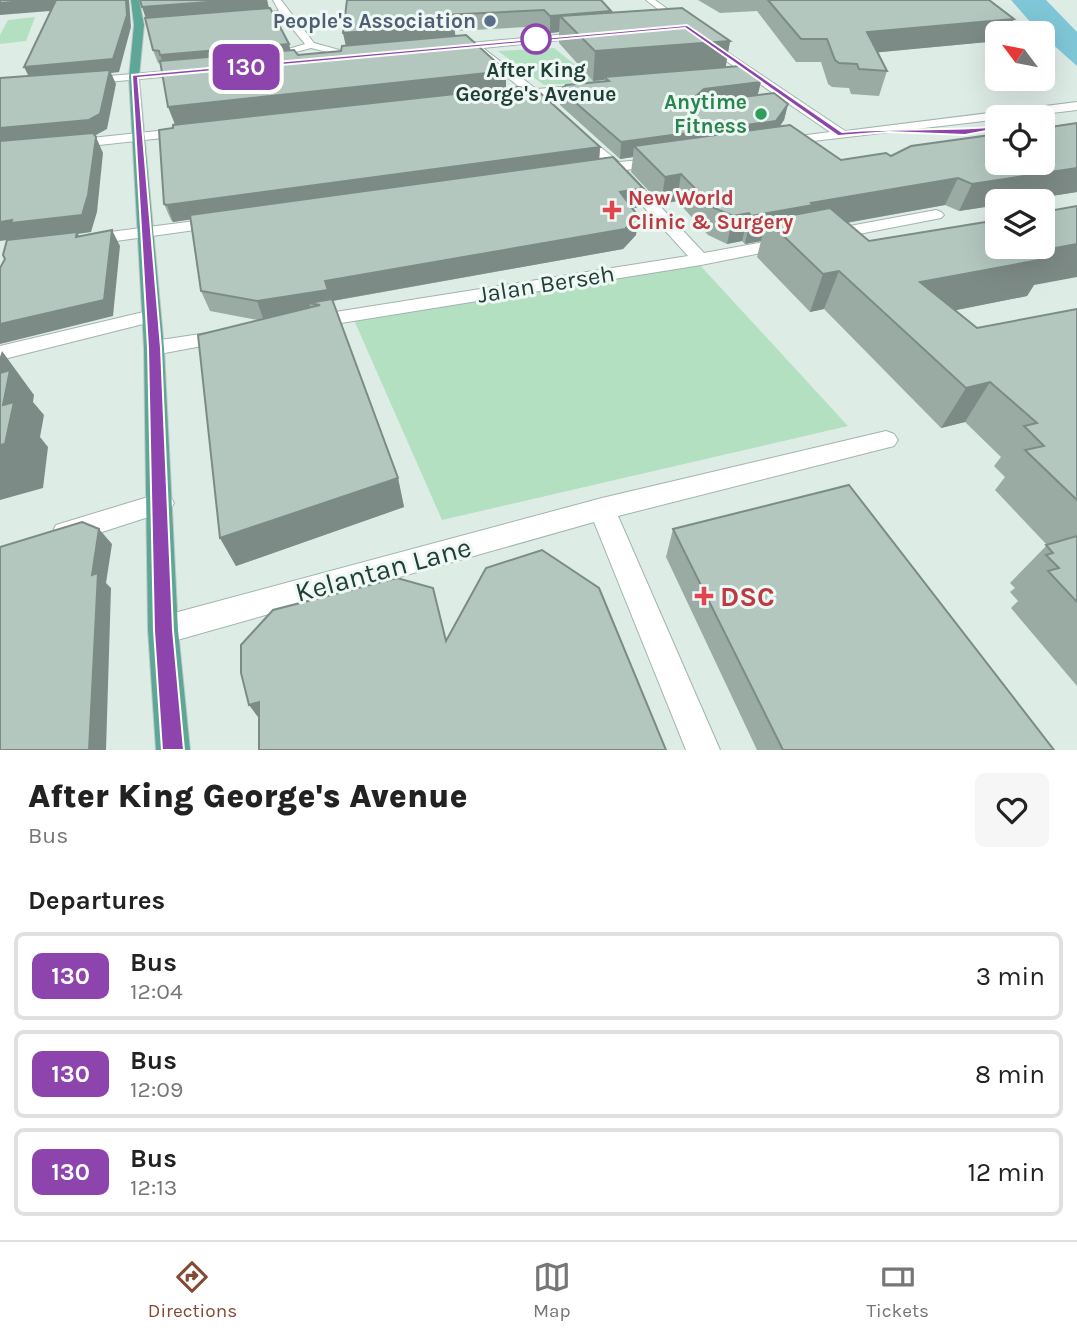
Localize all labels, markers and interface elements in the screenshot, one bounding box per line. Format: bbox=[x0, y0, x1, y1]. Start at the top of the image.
place label: People's Association bbox=[273, 9, 476, 33]
marker: People's Association bbox=[482, 13, 498, 29]
north arrow bbox=[985, 21, 1055, 91]
map controls bbox=[985, 21, 1055, 259]
marker: After King George's Avenue bbox=[521, 24, 551, 54]
line badge: 130 bbox=[206, 44, 286, 90]
text: 130 bbox=[227, 53, 265, 81]
place label: After King George's Avenue bbox=[456, 58, 616, 106]
place label: Anytime Fitness bbox=[664, 90, 747, 138]
button: locate bbox=[985, 105, 1055, 175]
marker: Anytime Fitness bbox=[753, 106, 769, 122]
place label: New World Clinic & Surgery bbox=[628, 186, 794, 234]
button: layers bbox=[985, 189, 1055, 259]
marker: New World Clinic & Surgery bbox=[602, 200, 622, 220]
street label: Jalan Berseh bbox=[475, 259, 617, 309]
street label: Kelantan Lane bbox=[292, 530, 475, 609]
place label: DSC bbox=[720, 580, 775, 613]
marker: DSC bbox=[694, 586, 714, 606]
button: heart bbox=[975, 773, 1049, 847]
text: After King George's Avenue bbox=[28, 777, 468, 815]
text: Bus bbox=[28, 822, 68, 849]
text: Departures bbox=[28, 885, 165, 916]
text: Bus bbox=[130, 947, 177, 978]
text: 3 min bbox=[976, 961, 1045, 992]
text: 130 bbox=[51, 962, 90, 990]
text: 12:04 bbox=[130, 978, 183, 1005]
text: Bus bbox=[130, 1045, 177, 1076]
text: 8 min bbox=[975, 1059, 1045, 1090]
text: 130 bbox=[51, 1060, 90, 1088]
text: 12:09 bbox=[130, 1076, 183, 1103]
text: Bus bbox=[130, 1143, 177, 1174]
text: 12 min bbox=[967, 1157, 1045, 1188]
text: 130 bbox=[51, 1158, 90, 1186]
text: 12:13 bbox=[130, 1174, 177, 1201]
tab: Directions bbox=[148, 1258, 237, 1322]
tab: Map bbox=[533, 1258, 571, 1322]
tab: Tickets bbox=[867, 1258, 929, 1322]

